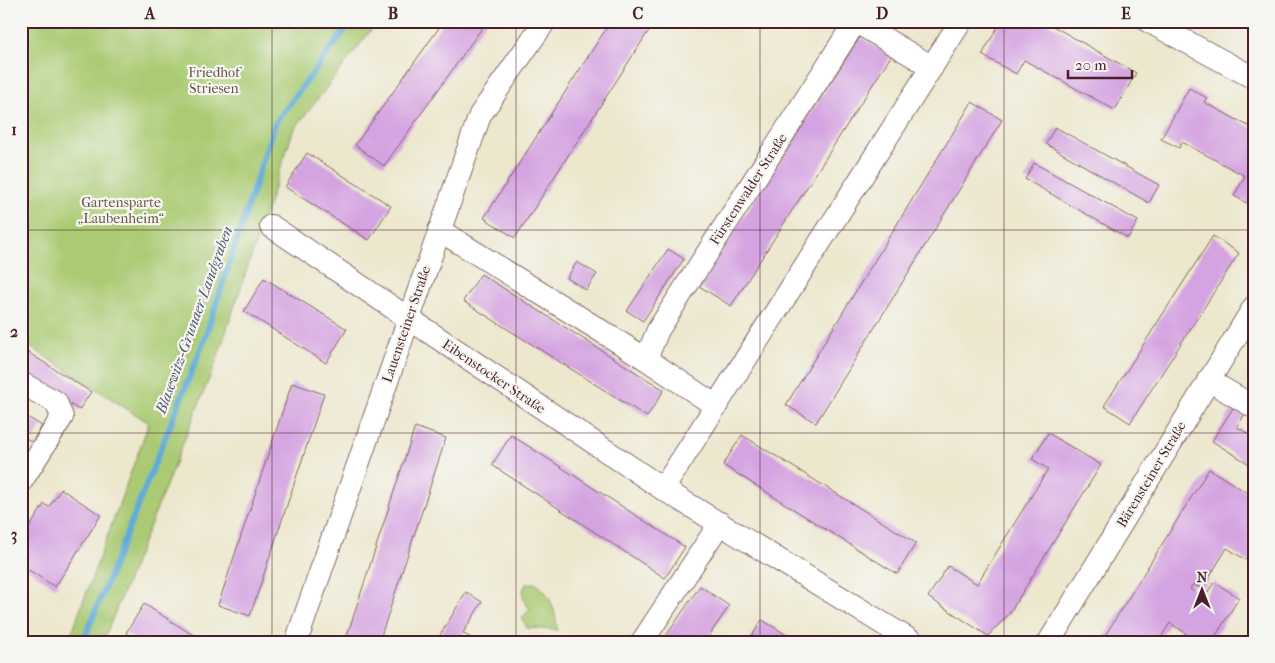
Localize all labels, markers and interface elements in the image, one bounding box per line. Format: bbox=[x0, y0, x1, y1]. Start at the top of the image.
text: A bbox=[144, 4, 156, 23]
text: B bbox=[388, 4, 398, 23]
text: C bbox=[633, 4, 644, 23]
text: D bbox=[876, 4, 888, 23]
text: E bbox=[1121, 4, 1131, 23]
scale bar bbox=[1068, 48, 1131, 80]
text: 20 m bbox=[1075, 56, 1107, 74]
park label: Friedhof Striesen bbox=[188, 64, 243, 97]
text: 1 bbox=[11, 120, 17, 139]
street label: Fürstenwalder Straße bbox=[706, 130, 791, 248]
park label: Gartensparte „Laubenheim“ bbox=[78, 194, 165, 227]
water label: Blasewitz‐Grunaer Landgraben bbox=[151, 224, 236, 417]
street label: Lauensteiner Straße bbox=[379, 264, 434, 385]
text: 2 bbox=[10, 322, 18, 341]
street label: Eibenstocker Straße bbox=[439, 336, 548, 417]
street label: Bärensteiner Straße bbox=[1113, 418, 1190, 530]
text: 3 bbox=[11, 525, 17, 545]
north arrow bbox=[1178, 566, 1228, 616]
text: N bbox=[1197, 569, 1208, 586]

